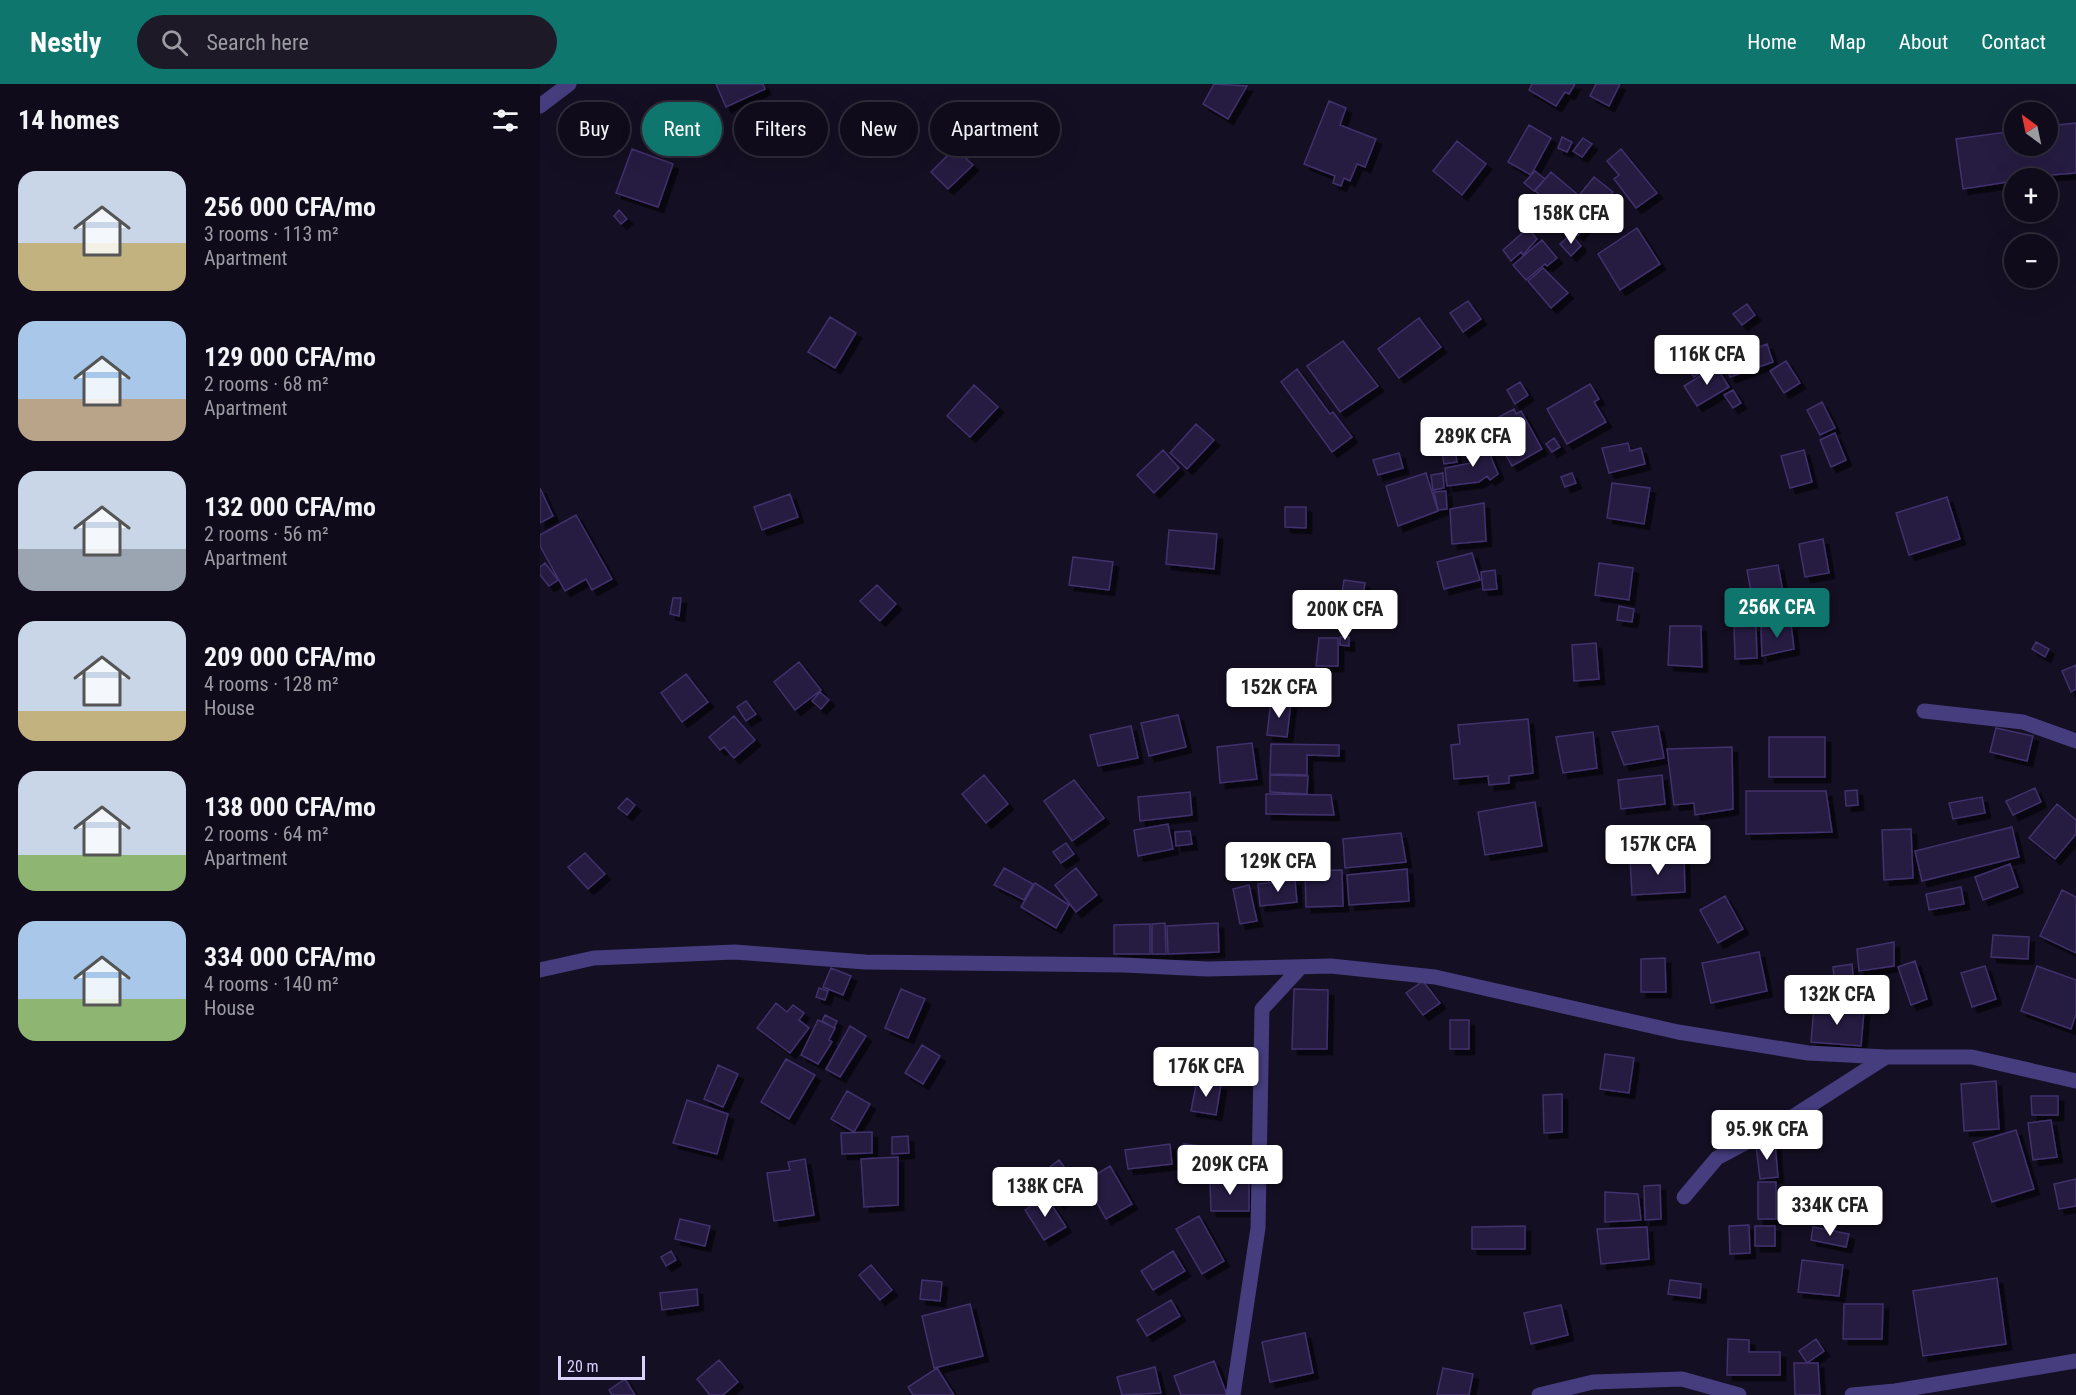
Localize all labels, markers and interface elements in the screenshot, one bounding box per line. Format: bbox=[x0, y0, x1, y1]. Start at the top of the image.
search box bbox=[137, 15, 557, 69]
text: Nestly bbox=[30, 26, 101, 59]
icon: search bbox=[158, 26, 191, 59]
text: Search here bbox=[206, 30, 309, 55]
text: Home bbox=[1747, 30, 1797, 54]
text: Map bbox=[1830, 30, 1866, 54]
text: About bbox=[1899, 30, 1948, 54]
text: Contact bbox=[1981, 30, 2046, 54]
chip: Buy bbox=[558, 102, 630, 156]
chip: Rent bbox=[642, 102, 722, 156]
chip: Filters bbox=[734, 102, 828, 156]
chip: New bbox=[840, 102, 918, 156]
chip: Apartment bbox=[930, 102, 1060, 156]
north arrow bbox=[2004, 102, 2058, 156]
map controls bbox=[2004, 102, 2058, 288]
icon: filters bbox=[489, 104, 522, 137]
text: 14 homes bbox=[18, 105, 120, 135]
button: + bbox=[2004, 168, 2058, 222]
text: 256 000 CFA/mo bbox=[204, 192, 376, 222]
pin: 158K CFA bbox=[1509, 194, 1633, 245]
icon: home bbox=[66, 195, 138, 267]
text: 158K CFA bbox=[1533, 201, 1610, 225]
text: 3 rooms · 113 m² bbox=[204, 222, 339, 246]
button: − bbox=[2004, 234, 2058, 288]
text: Apartment bbox=[204, 246, 288, 270]
pin: 116K CFA bbox=[1645, 335, 1769, 386]
text: 129 000 CFA/mo bbox=[204, 342, 376, 372]
text: 116K CFA bbox=[1669, 342, 1746, 366]
icon: home bbox=[66, 345, 138, 417]
text: 2 rooms · 68 m² bbox=[204, 372, 329, 396]
text: Apartment bbox=[204, 396, 288, 420]
pin: 289K CFA bbox=[1411, 417, 1535, 468]
text: 289K CFA bbox=[1435, 424, 1512, 448]
text: 132 000 CFA/mo bbox=[204, 492, 376, 522]
icon: home bbox=[66, 495, 138, 567]
text: 2 rooms · 56 m² bbox=[204, 522, 329, 546]
text: Apartment bbox=[204, 546, 288, 570]
pin: 256K CFA bbox=[1715, 588, 1839, 639]
pin: 200K CFA bbox=[1283, 590, 1407, 641]
text: 256K CFA bbox=[1739, 595, 1816, 619]
text: 200K CFA bbox=[1307, 597, 1384, 621]
text: 209 000 CFA/mo bbox=[204, 642, 376, 672]
icon: home bbox=[66, 645, 138, 717]
pin: 152K CFA bbox=[1217, 668, 1341, 719]
text: 4 rooms · 128 m² bbox=[204, 672, 339, 696]
text: 152K CFA bbox=[1241, 675, 1318, 699]
text: House bbox=[204, 696, 255, 720]
text: 138 000 CFA/mo bbox=[204, 792, 376, 822]
icon: home bbox=[66, 795, 138, 867]
text: 2 rooms · 64 m² bbox=[204, 822, 329, 846]
pin: 157K CFA bbox=[1596, 825, 1720, 876]
text: 157K CFA bbox=[1620, 832, 1697, 856]
pin: 129K CFA bbox=[1216, 842, 1340, 893]
text: Apartment bbox=[204, 846, 288, 870]
text: 129K CFA bbox=[1240, 849, 1317, 873]
text: 334 000 CFA/mo bbox=[204, 942, 376, 972]
icon: home bbox=[66, 945, 138, 1017]
text: 4 rooms · 140 m² bbox=[204, 972, 339, 996]
pin: 132K CFA bbox=[1775, 975, 1899, 1026]
text: 132K CFA bbox=[1799, 982, 1876, 1006]
text: House bbox=[204, 996, 255, 1020]
pin: 176K CFA bbox=[1144, 1047, 1268, 1098]
text: 176K CFA bbox=[1168, 1054, 1245, 1078]
pin: 95.9K CFA bbox=[1698, 1110, 1836, 1161]
text: 95.9K CFA bbox=[1726, 1117, 1808, 1141]
pin: 209K CFA bbox=[1168, 1145, 1292, 1196]
text: 209K CFA bbox=[1192, 1152, 1269, 1176]
pin: 138K CFA bbox=[983, 1167, 1107, 1218]
text: 138K CFA bbox=[1007, 1174, 1084, 1198]
pin: 334K CFA bbox=[1768, 1186, 1892, 1237]
text: 334K CFA bbox=[1792, 1193, 1869, 1217]
scale bar bbox=[558, 1353, 645, 1380]
text: 20 m bbox=[567, 1357, 599, 1376]

